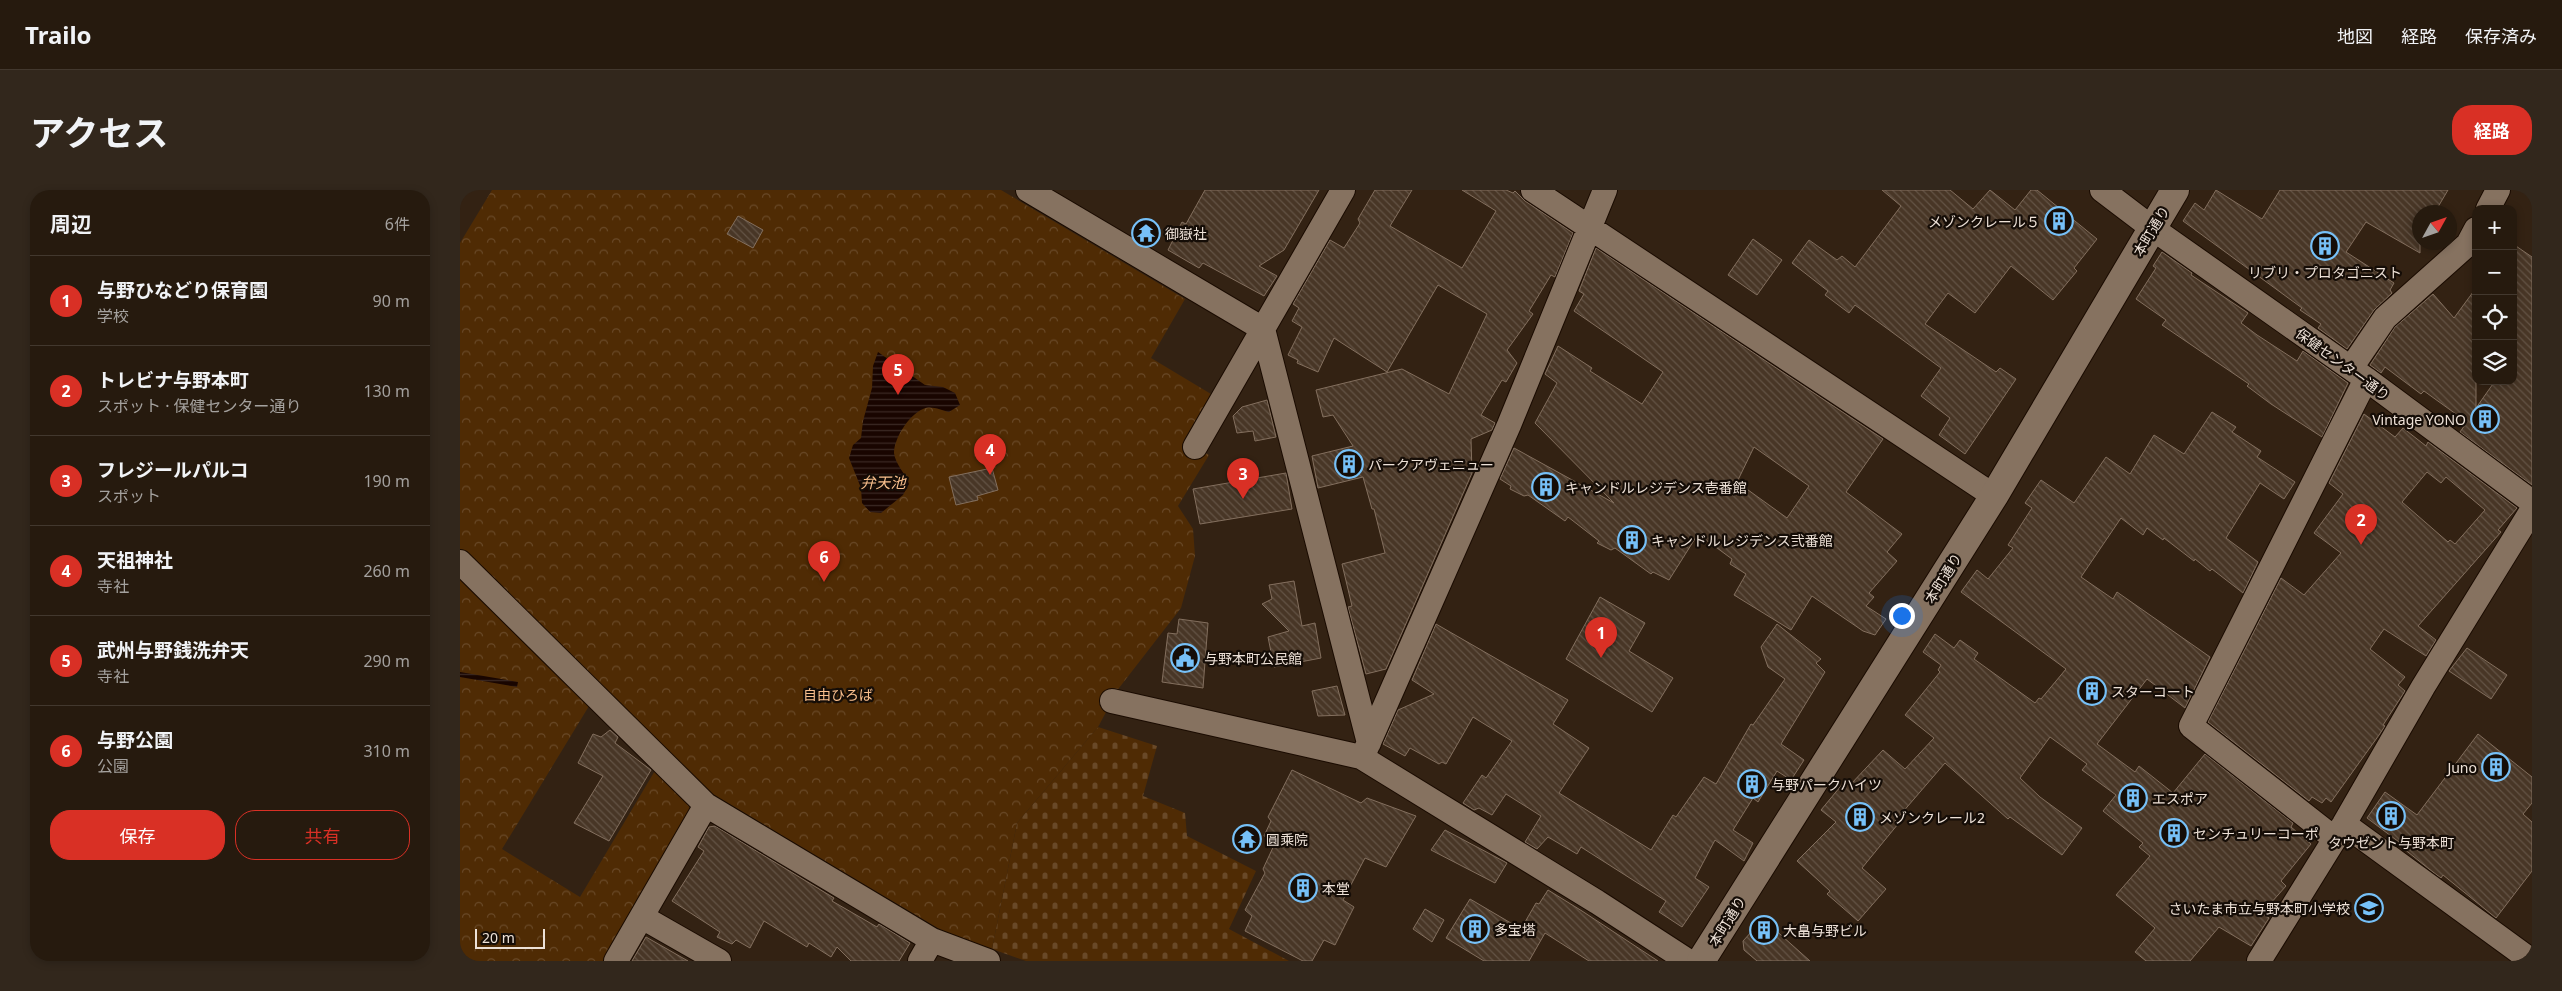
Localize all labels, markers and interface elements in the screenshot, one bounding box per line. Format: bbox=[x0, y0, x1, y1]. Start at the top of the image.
text: Trailo bbox=[25, 18, 92, 51]
text: 地図 bbox=[2337, 24, 2373, 48]
text: 経路 bbox=[2401, 24, 2437, 48]
text: 保存済み bbox=[2465, 24, 2537, 48]
button: 経路 bbox=[2452, 105, 2532, 155]
text: アクセス bbox=[30, 109, 168, 156]
street label: 本町通り bbox=[2128, 202, 2174, 260]
north arrow bbox=[2412, 205, 2457, 250]
map controls bbox=[2472, 205, 2517, 385]
button: + bbox=[2472, 205, 2517, 250]
building icon: メゾンクレール５ bbox=[2044, 206, 2074, 236]
text: 周辺 bbox=[50, 210, 92, 238]
place label: メゾンクレール５ bbox=[1928, 212, 2040, 231]
text: 6件 bbox=[385, 213, 410, 235]
temple icon: 御嶽社 bbox=[1131, 218, 1161, 248]
place label: 御嶽社 bbox=[1165, 224, 1207, 243]
building icon: リブリ・プロタゴニスト bbox=[2310, 231, 2340, 261]
button: − bbox=[2472, 250, 2517, 295]
place label: リブリ・プロタゴニスト bbox=[2248, 263, 2402, 282]
text: 与野ひなどり保育園 bbox=[97, 277, 268, 303]
text: 1 bbox=[61, 290, 71, 312]
text: 90 m bbox=[373, 290, 410, 312]
button: locate bbox=[2472, 295, 2517, 340]
text: 学校 bbox=[97, 305, 129, 327]
street label: 保健センター通り bbox=[2292, 323, 2394, 405]
button: layers bbox=[2472, 340, 2517, 385]
pin: 5 bbox=[882, 354, 914, 395]
text: トレビナ与野本町 bbox=[97, 367, 249, 393]
text: 2 bbox=[61, 380, 71, 402]
text: 130 m bbox=[363, 380, 410, 402]
text: スポット · 保健センター通り bbox=[97, 395, 302, 417]
building icon: Vintage YONO bbox=[2470, 404, 2500, 434]
place label: Vintage YONO bbox=[2372, 410, 2466, 429]
pin: 4 bbox=[974, 434, 1006, 475]
building icon: パークアヴェニュー bbox=[1334, 449, 1364, 479]
place label: パークアヴェニュー bbox=[1368, 455, 1494, 474]
text: フレジールパルコ bbox=[97, 457, 249, 483]
pin: 3 bbox=[1227, 458, 1259, 499]
text: 3 bbox=[61, 470, 71, 492]
text: 190 m bbox=[363, 470, 410, 492]
water label: 弁天池 bbox=[860, 472, 907, 492]
building icon: キャンドルレジデンス壱番館 bbox=[1531, 472, 1561, 502]
place label: キャンドルレジデンス壱番館 bbox=[1565, 478, 1747, 497]
text: スポット bbox=[97, 485, 161, 507]
pin: 2 bbox=[2345, 504, 2377, 545]
building icon: キャンドルレジデンス弐番館 bbox=[1617, 525, 1647, 555]
place label: キャンドルレジデンス弐番館 bbox=[1651, 531, 1833, 550]
pin: 6 bbox=[808, 541, 840, 582]
text: 天祖神社 bbox=[97, 547, 173, 573]
street label: 本町通り bbox=[1920, 549, 1966, 607]
text: 4 bbox=[61, 560, 71, 582]
text: 260 m bbox=[363, 560, 410, 582]
text: 寺社 bbox=[97, 575, 129, 597]
your location bbox=[1889, 603, 1915, 629]
pin: 1 bbox=[1585, 617, 1617, 658]
text: 武州与野銭洗弁天 bbox=[97, 637, 249, 663]
public building icon: 与野本町公民館 bbox=[1170, 643, 1200, 673]
place label: 与野本町公民館 bbox=[1204, 649, 1302, 668]
text: 5 bbox=[61, 650, 71, 672]
text: 290 m bbox=[363, 650, 410, 672]
text: 寺社 bbox=[97, 665, 129, 687]
building icon: スターコート bbox=[2077, 676, 2107, 706]
place label: スターコート bbox=[2111, 682, 2195, 701]
park label: 自由ひろば bbox=[803, 685, 873, 704]
text: 与野公園 bbox=[97, 727, 173, 753]
text: 6 bbox=[61, 740, 71, 762]
text: 310 m bbox=[363, 740, 410, 762]
building icon: Juno bbox=[2481, 752, 2511, 782]
text: 公園 bbox=[97, 755, 129, 777]
place label: Juno bbox=[2445, 758, 2477, 777]
building icon: 与野パークハイツ bbox=[1737, 769, 1767, 799]
place label: 与野パークハイツ bbox=[1771, 775, 1882, 794]
building icon: エスポア bbox=[2118, 783, 2148, 813]
place label: エスポア bbox=[2152, 789, 2208, 808]
building icon: タウゼント与野本町 bbox=[2376, 801, 2406, 831]
building icon: メゾンクレール2 bbox=[1845, 802, 1875, 832]
place label: メゾンクレール2 bbox=[1879, 808, 1985, 827]
button: 保存 bbox=[50, 810, 225, 860]
button: 共有 bbox=[235, 810, 410, 860]
building icon: センチュリーコーポ bbox=[2159, 818, 2189, 848]
temple icon: 圓乘院 bbox=[1232, 824, 1262, 854]
place label: センチュリーコーポ bbox=[2193, 824, 2319, 843]
place label: 圓乘院 bbox=[1266, 830, 1308, 849]
place label: タウゼント与野本町 bbox=[2328, 833, 2454, 852]
building icon: 本堂 bbox=[1288, 873, 1318, 903]
place label: 本堂 bbox=[1322, 879, 1350, 898]
street label: 本町通り bbox=[1704, 892, 1750, 950]
school or university icon: さいたま市立与野本町小学校 bbox=[2354, 893, 2384, 923]
place label: さいたま市立与野本町小学校 bbox=[2168, 899, 2350, 918]
building icon: 多宝塔 bbox=[1460, 914, 1490, 944]
building icon: 大畠与野ビル bbox=[1749, 915, 1779, 945]
place label: 多宝塔 bbox=[1494, 920, 1536, 939]
place label: 大畠与野ビル bbox=[1783, 921, 1867, 940]
scale bar bbox=[475, 926, 545, 949]
text: 20 m bbox=[482, 928, 515, 947]

